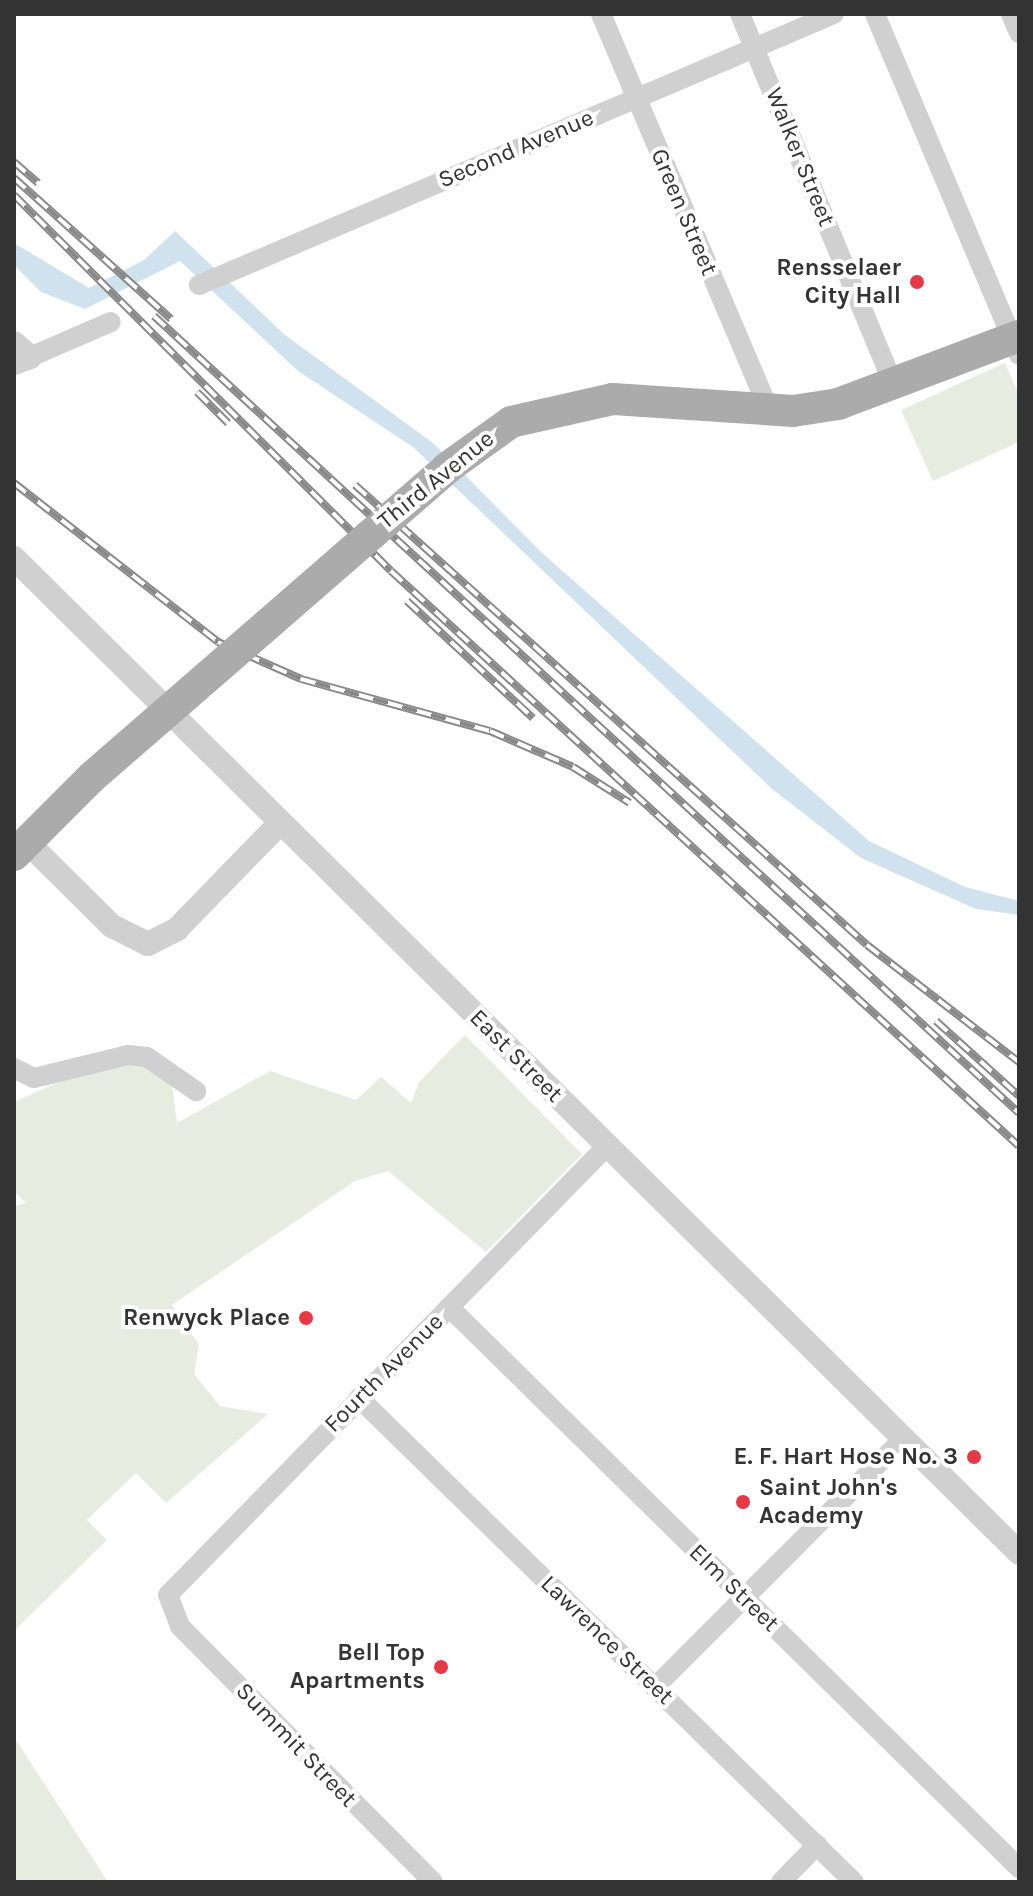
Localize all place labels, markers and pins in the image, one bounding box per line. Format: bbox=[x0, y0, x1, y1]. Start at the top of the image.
place label: Rensselaer City Hall bbox=[776, 254, 901, 310]
marker: Rensselaer City Hall bbox=[908, 273, 926, 291]
place label: Renwyck Place bbox=[123, 1304, 290, 1332]
marker: Renwyck Place bbox=[297, 1309, 315, 1327]
place label: E. F. Hart Hose No. 3 bbox=[733, 1443, 958, 1471]
marker: E. F. Hart Hose No. 3 bbox=[965, 1448, 983, 1466]
place label: Saint John's Academy bbox=[759, 1474, 898, 1530]
marker: Saint John's Academy bbox=[734, 1493, 752, 1511]
place label: Bell Top Apartments bbox=[290, 1639, 425, 1695]
marker: Bell Top Apartments bbox=[432, 1658, 450, 1676]

